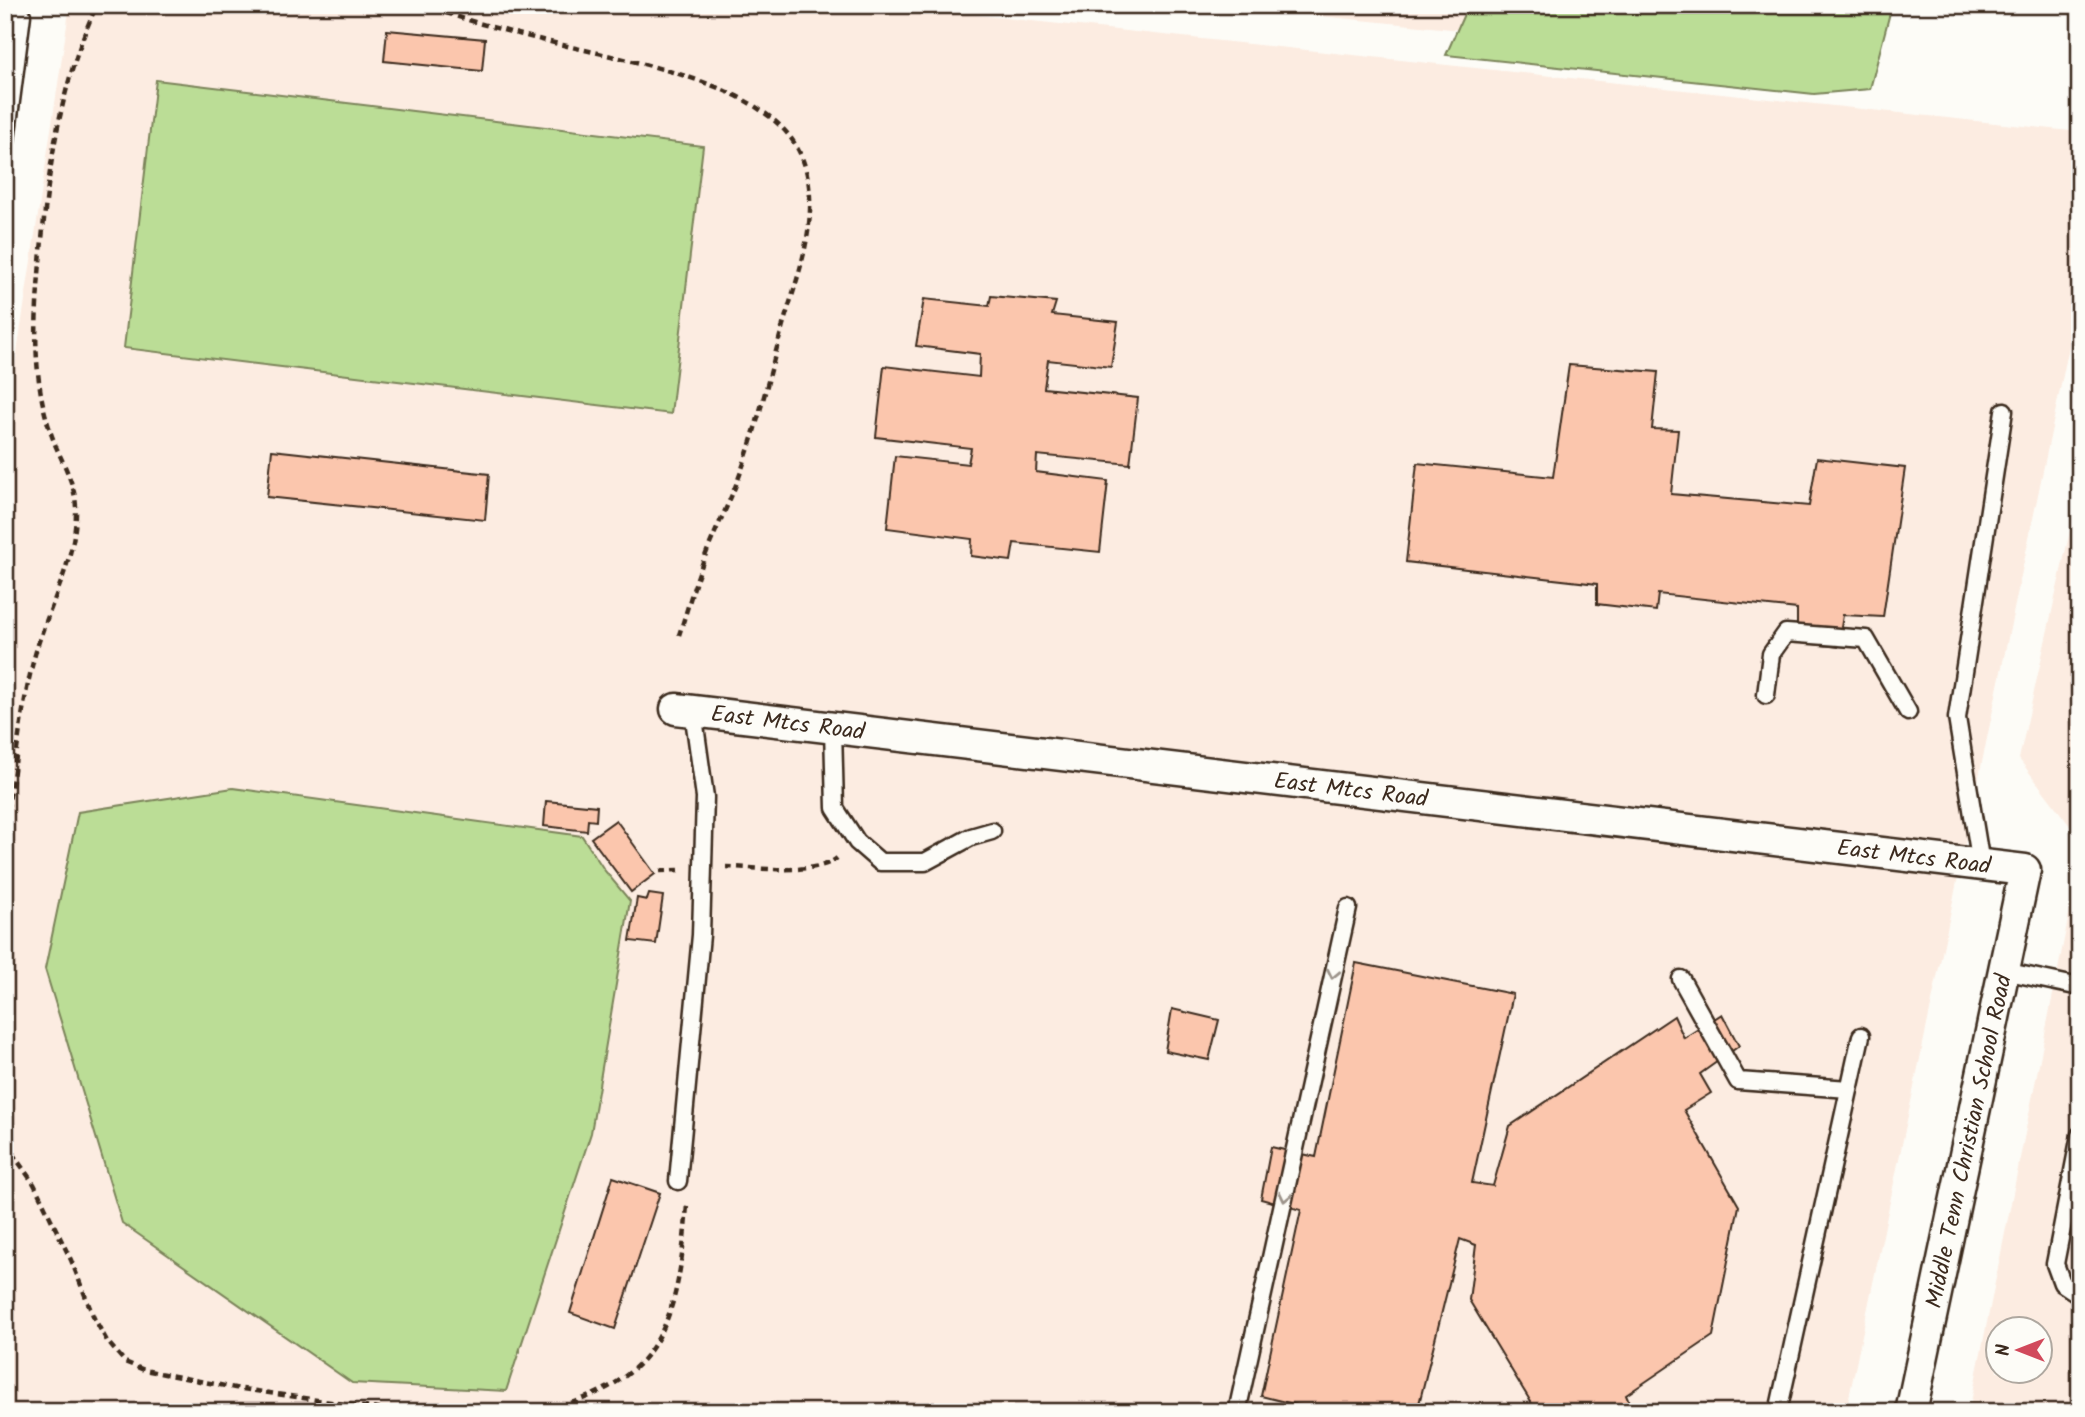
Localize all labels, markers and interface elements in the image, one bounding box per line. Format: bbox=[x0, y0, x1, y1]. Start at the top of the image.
street label: East Mtcs Road bbox=[709, 697, 867, 751]
street label: East Mtcs Road bbox=[1272, 764, 1430, 818]
street label: East Mtcs Road bbox=[1835, 831, 1993, 885]
one-way arrow bbox=[1327, 968, 1342, 980]
street label: Middle Tenn Christian School Road bbox=[1917, 971, 2023, 1312]
one-way arrow bbox=[1278, 1191, 1293, 1203]
north arrow bbox=[1983, 1316, 2054, 1386]
text: N bbox=[1989, 1344, 2019, 1356]

